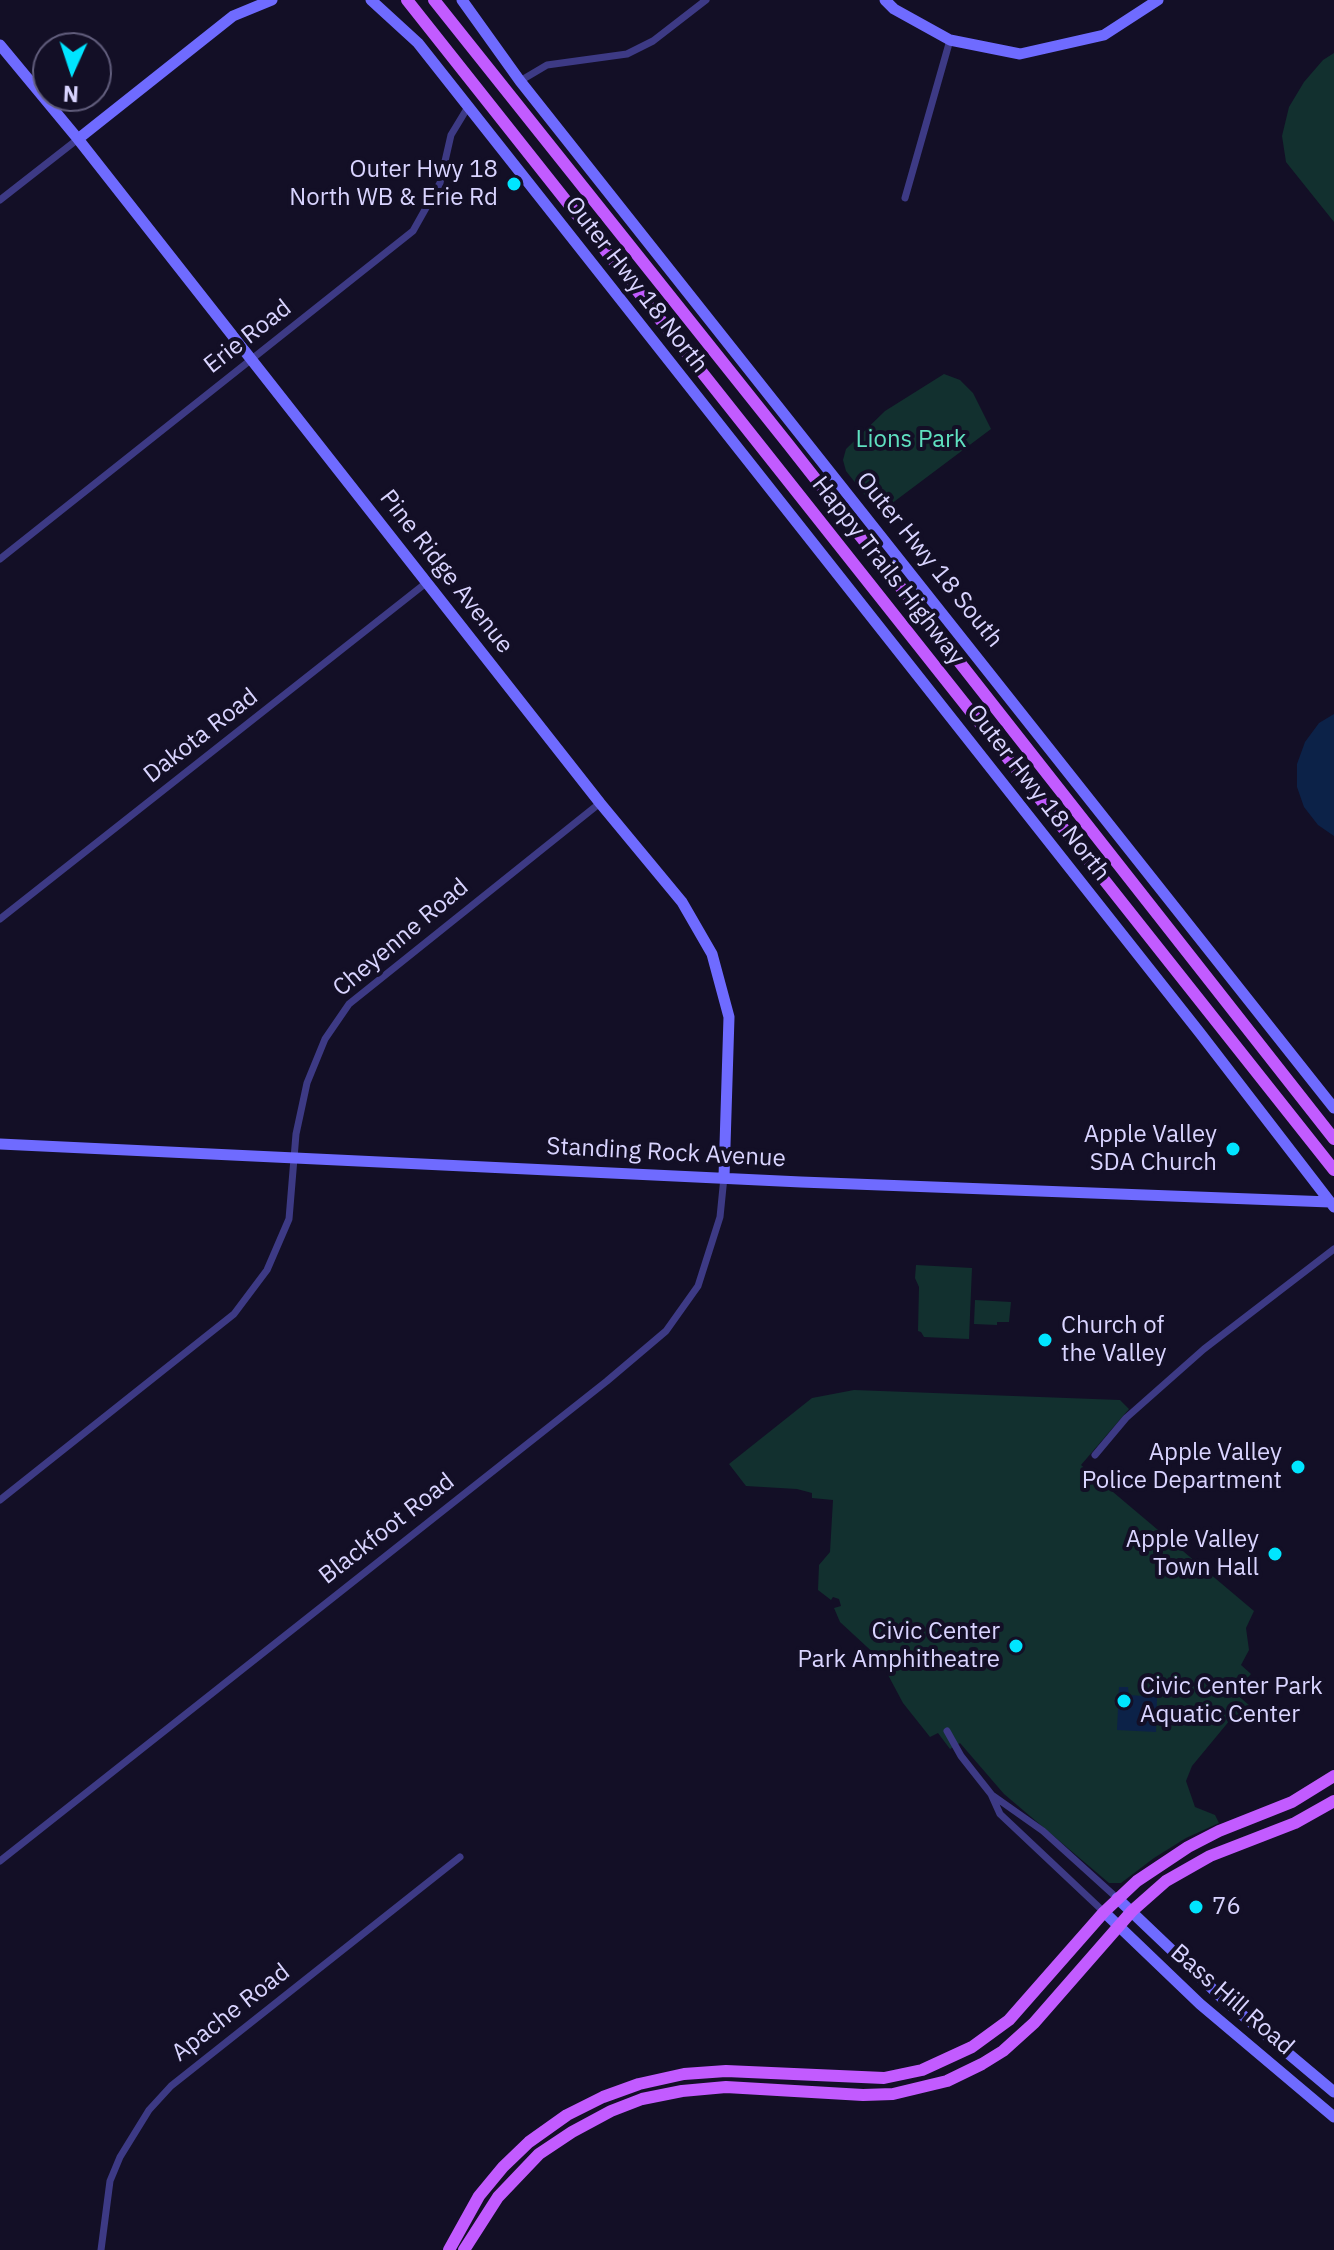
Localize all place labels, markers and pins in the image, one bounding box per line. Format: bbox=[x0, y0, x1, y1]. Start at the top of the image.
place label: Outer Hwy 18 North WB & Erie Rd bbox=[289, 156, 498, 212]
marker: Outer Hwy 18 North WB & Erie Rd bbox=[505, 175, 523, 193]
place label: Apple Valley SDA Church bbox=[1084, 1121, 1217, 1177]
marker: Apple Valley SDA Church bbox=[1224, 1140, 1242, 1158]
place label: Church of the Valley bbox=[1061, 1312, 1167, 1368]
marker: Church of the Valley bbox=[1036, 1331, 1054, 1349]
place label: Apple Valley Police Department bbox=[1082, 1439, 1282, 1495]
marker: Apple Valley Police Department bbox=[1289, 1458, 1307, 1476]
place label: Apple Valley Town Hall bbox=[1126, 1526, 1259, 1582]
marker: Apple Valley Town Hall bbox=[1266, 1545, 1284, 1563]
place label: Civic Center Park Amphitheatre bbox=[798, 1618, 1000, 1674]
marker: Civic Center Park Amphitheatre bbox=[1007, 1637, 1025, 1655]
place label: Civic Center Park Aquatic Center bbox=[1140, 1673, 1323, 1729]
marker: Civic Center Park Aquatic Center bbox=[1115, 1692, 1133, 1710]
place label: 76 bbox=[1212, 1893, 1241, 1921]
marker: 76 bbox=[1187, 1898, 1205, 1916]

